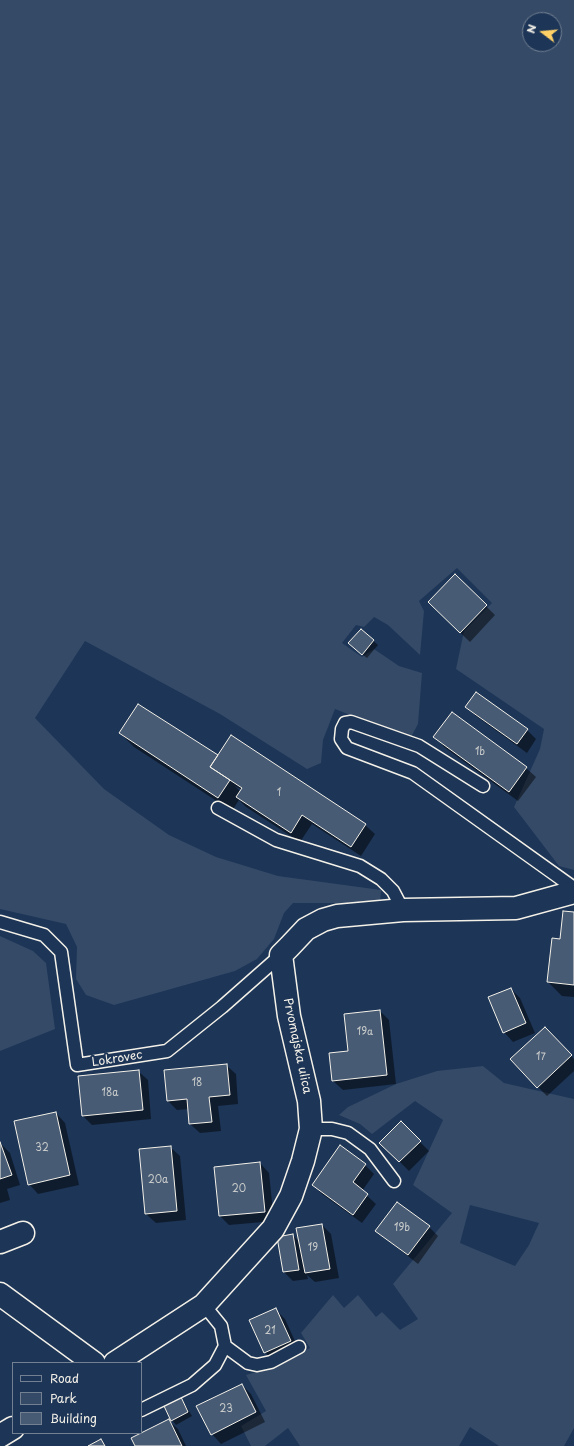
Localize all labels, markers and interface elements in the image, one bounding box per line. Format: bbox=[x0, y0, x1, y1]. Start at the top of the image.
north arrow bbox=[522, 12, 562, 52]
text: N bbox=[522, 22, 540, 35]
house number: 1b bbox=[475, 746, 485, 758]
house number: 1 bbox=[277, 787, 281, 799]
street label: Prvomajska ulica bbox=[280, 997, 314, 1095]
house number: 19a bbox=[357, 1026, 373, 1038]
street label: Lokrovec bbox=[91, 1048, 143, 1070]
house number: 17 bbox=[536, 1051, 546, 1063]
house number: 18 bbox=[192, 1077, 202, 1089]
house number: 18a bbox=[102, 1087, 118, 1099]
house number: 32 bbox=[35, 1142, 49, 1154]
house number: 20a bbox=[148, 1174, 168, 1186]
house number: 20 bbox=[232, 1183, 246, 1195]
house number: 19b bbox=[394, 1222, 410, 1234]
house number: 19 bbox=[308, 1242, 318, 1254]
house number: 21 bbox=[264, 1325, 276, 1337]
legend bbox=[12, 1362, 142, 1434]
text: Road bbox=[50, 1369, 79, 1387]
text: Park bbox=[50, 1389, 77, 1407]
house number: 23 bbox=[219, 1403, 233, 1415]
text: Building bbox=[50, 1409, 97, 1427]

